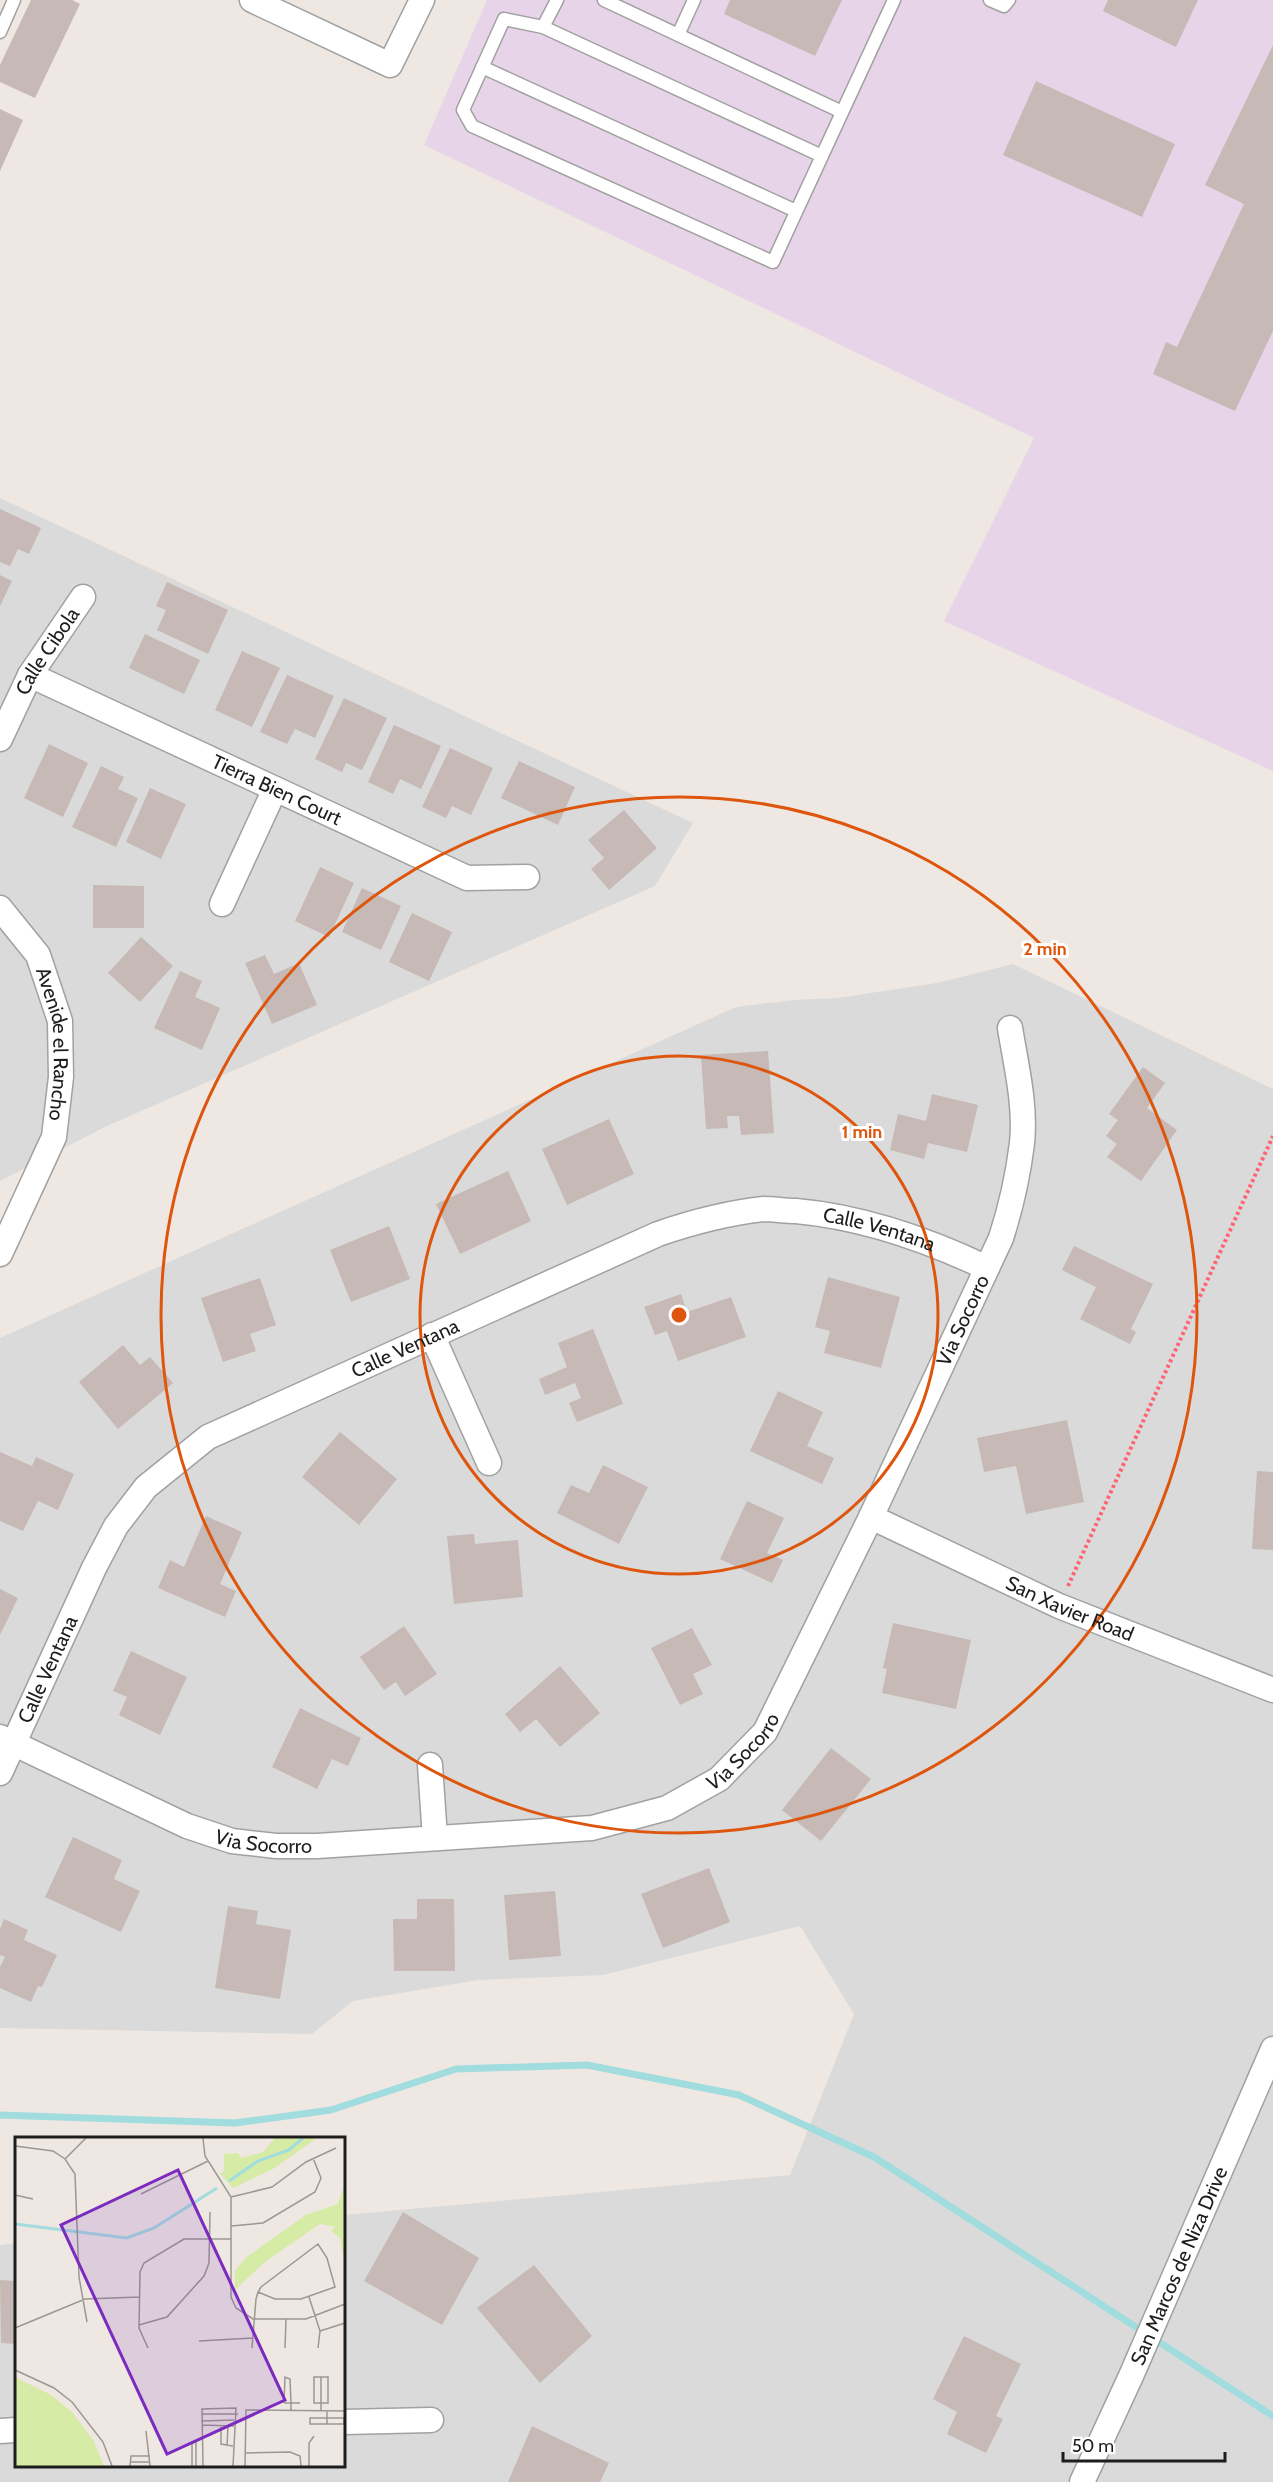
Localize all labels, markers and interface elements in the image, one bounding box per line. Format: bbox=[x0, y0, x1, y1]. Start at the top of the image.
street label: Calle Cibola bbox=[10, 602, 85, 699]
street label: Tierra Bien Court bbox=[208, 749, 346, 830]
text: 2 min bbox=[1023, 938, 1067, 960]
street label: Avenide el Rancho bbox=[31, 964, 73, 1122]
text: 1 min bbox=[842, 1121, 882, 1143]
street label: Calle Ventana bbox=[821, 1202, 939, 1257]
street label: Via Socorro bbox=[931, 1271, 994, 1370]
centre of rings bbox=[669, 1305, 689, 1325]
street label: Calle Ventana bbox=[348, 1313, 463, 1383]
street label: San Xavier Road bbox=[1002, 1571, 1137, 1646]
street label: Calle Ventana bbox=[13, 1612, 83, 1727]
street label: Via Socorro bbox=[702, 1709, 784, 1795]
street label: Via Socorro bbox=[212, 1824, 312, 1858]
inset map bbox=[15, 2137, 345, 2467]
street label: San Marcos de Niza Drive bbox=[1125, 2163, 1233, 2369]
scale bar bbox=[1063, 2425, 1225, 2463]
text: 50 m bbox=[1072, 2435, 1114, 2457]

